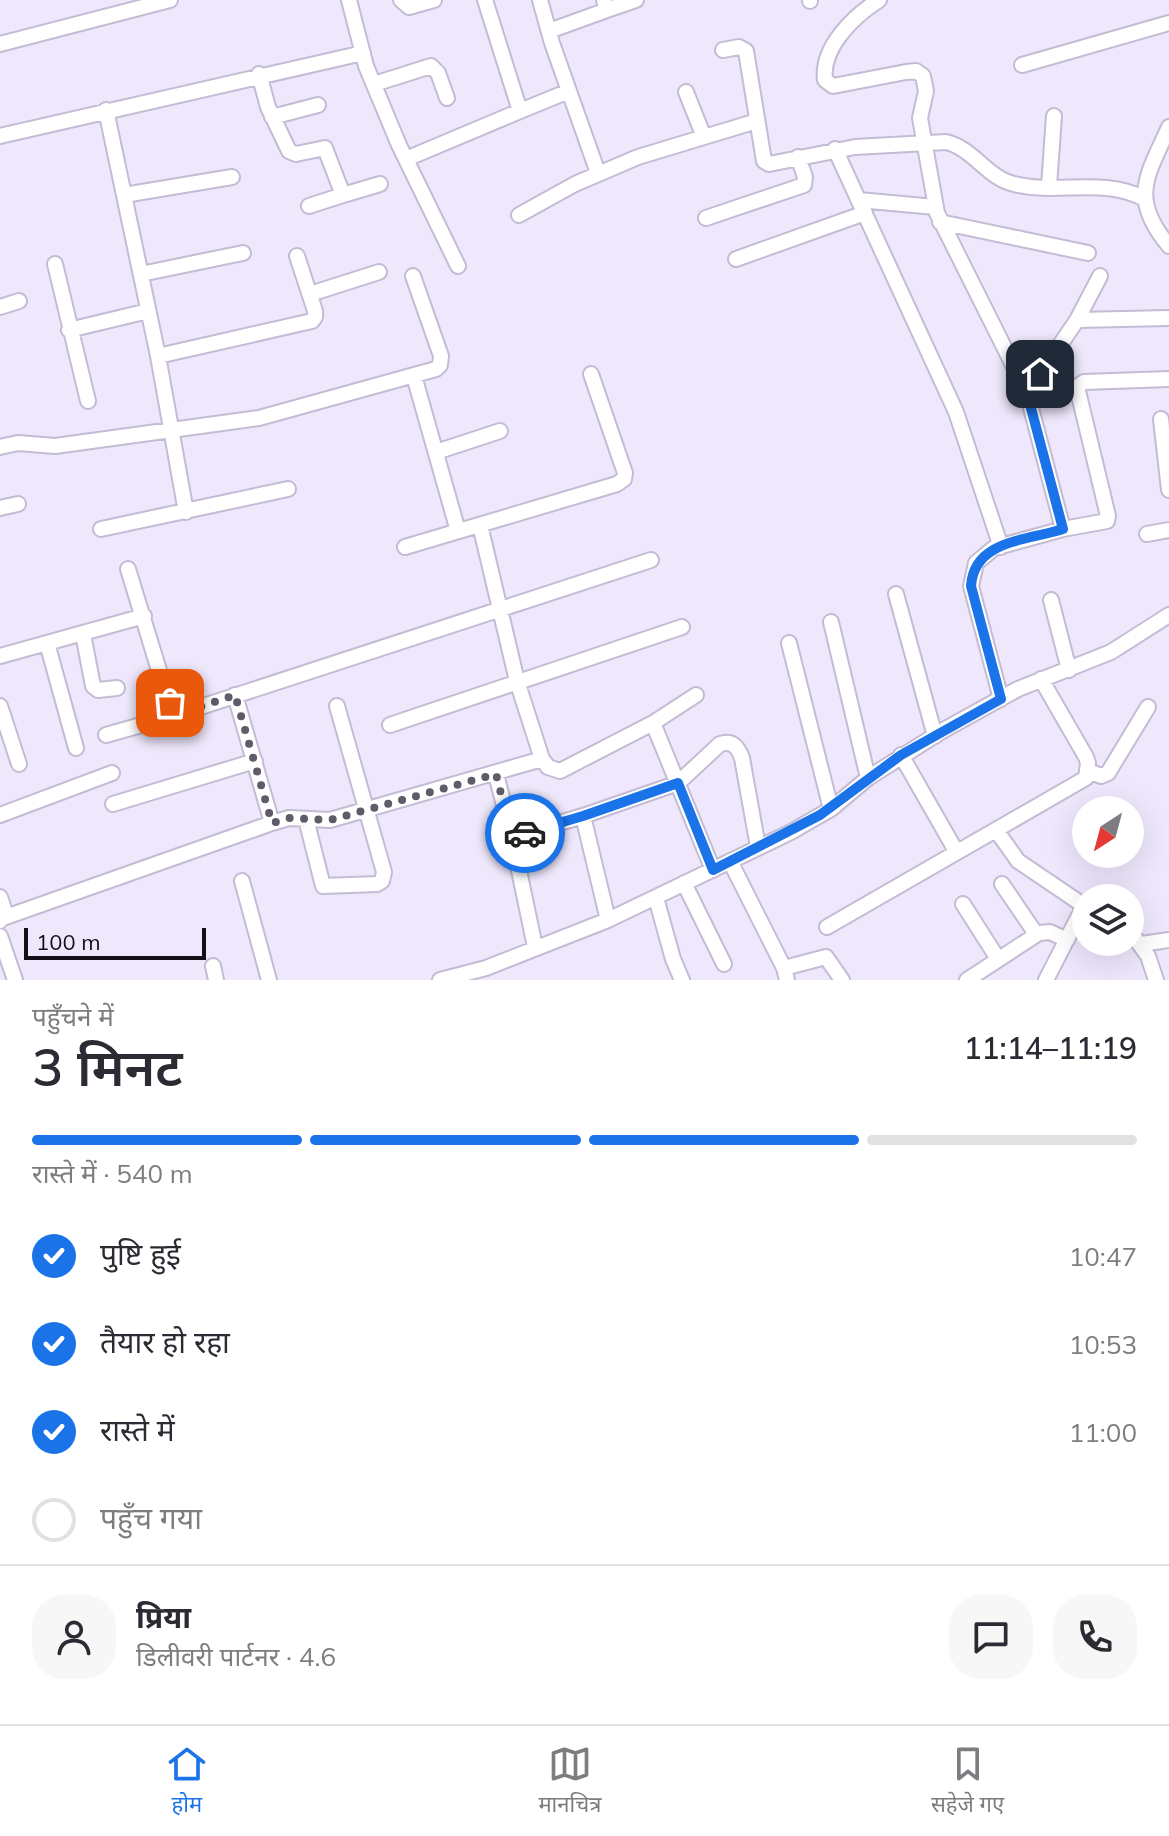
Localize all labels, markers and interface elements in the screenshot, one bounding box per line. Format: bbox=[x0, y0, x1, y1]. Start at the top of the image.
pin bbox=[1006, 340, 1074, 408]
icon: home bbox=[1018, 352, 1062, 396]
pin bbox=[136, 669, 204, 737]
icon: bag bbox=[148, 681, 192, 725]
courier bbox=[485, 793, 565, 873]
north arrow bbox=[1072, 796, 1144, 868]
map controls bbox=[1072, 796, 1144, 956]
icon: car bbox=[503, 811, 547, 855]
button: layers bbox=[1072, 884, 1144, 956]
scale bar bbox=[24, 924, 206, 960]
text: 100 m bbox=[36, 928, 101, 956]
text: पहुँचने में bbox=[32, 1000, 114, 1033]
text: 11:14–11:19 bbox=[964, 1029, 1137, 1067]
text: 3 मिनट bbox=[32, 1034, 183, 1099]
text: रास्ते में · 540 m bbox=[32, 1157, 193, 1190]
icon: check bbox=[32, 1234, 76, 1278]
text: पुष्टि हुई bbox=[100, 1235, 181, 1273]
text: 10:47 bbox=[1069, 1240, 1137, 1273]
icon: check bbox=[32, 1322, 76, 1366]
text: तैयार हो रहा bbox=[100, 1323, 230, 1361]
text: 10:53 bbox=[1069, 1328, 1137, 1361]
icon: check bbox=[32, 1410, 76, 1454]
text: रास्ते में bbox=[100, 1411, 175, 1449]
text: 11:00 bbox=[1069, 1416, 1137, 1449]
text: पहुँच गया bbox=[100, 1499, 202, 1537]
button: person bbox=[32, 1595, 116, 1679]
button: chat bbox=[949, 1595, 1033, 1679]
button: phone bbox=[1053, 1595, 1137, 1679]
text: प्रिया bbox=[136, 1598, 191, 1636]
text: डिलीवरी पार्टनर · 4.6 bbox=[136, 1640, 336, 1673]
tab: होम bbox=[165, 1742, 209, 1821]
tab: मानचित्र bbox=[538, 1742, 601, 1821]
tab: सहेजे गए bbox=[931, 1742, 1004, 1821]

